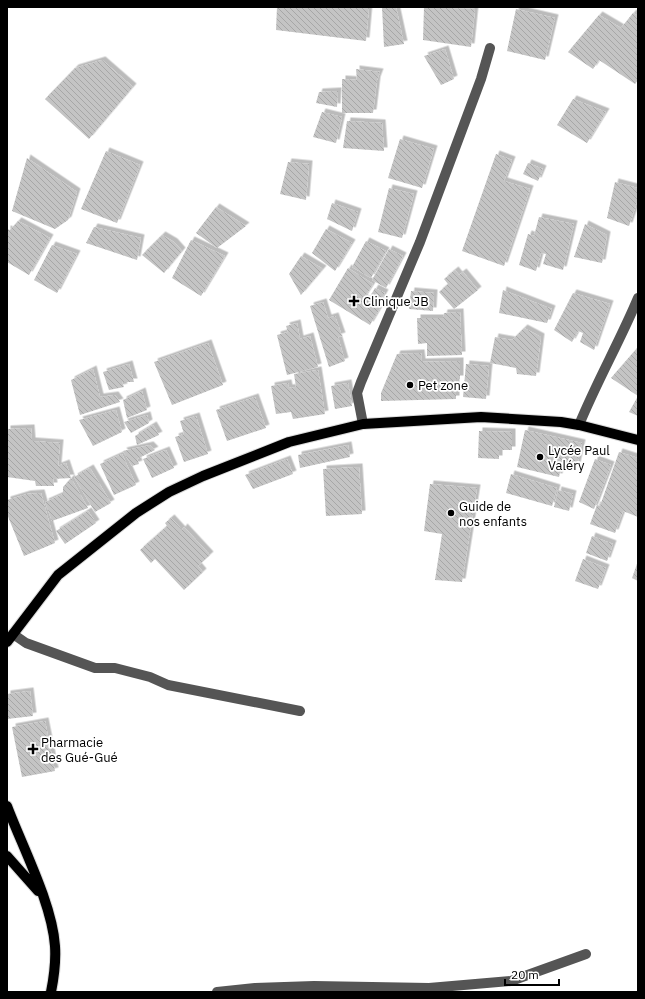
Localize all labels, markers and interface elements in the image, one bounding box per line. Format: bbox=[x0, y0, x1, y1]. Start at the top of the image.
place label: Clinique JB bbox=[363, 293, 429, 310]
marker: Clinique JB bbox=[348, 295, 360, 307]
place label: Pet zone bbox=[418, 377, 468, 394]
marker: Pet zone bbox=[405, 380, 415, 390]
place label: Lycée Paul Valéry bbox=[548, 442, 610, 474]
marker: Lycée Paul Valéry bbox=[535, 452, 545, 462]
place label: Guide de nos enfants bbox=[459, 498, 527, 530]
marker: Guide de nos enfants bbox=[446, 508, 456, 518]
place label: Pharmacie des Gué-Gué bbox=[41, 734, 118, 766]
marker: Pharmacie des Gué-Gué bbox=[28, 744, 38, 754]
scale bar bbox=[505, 961, 559, 987]
text: 20 m bbox=[511, 967, 539, 982]

